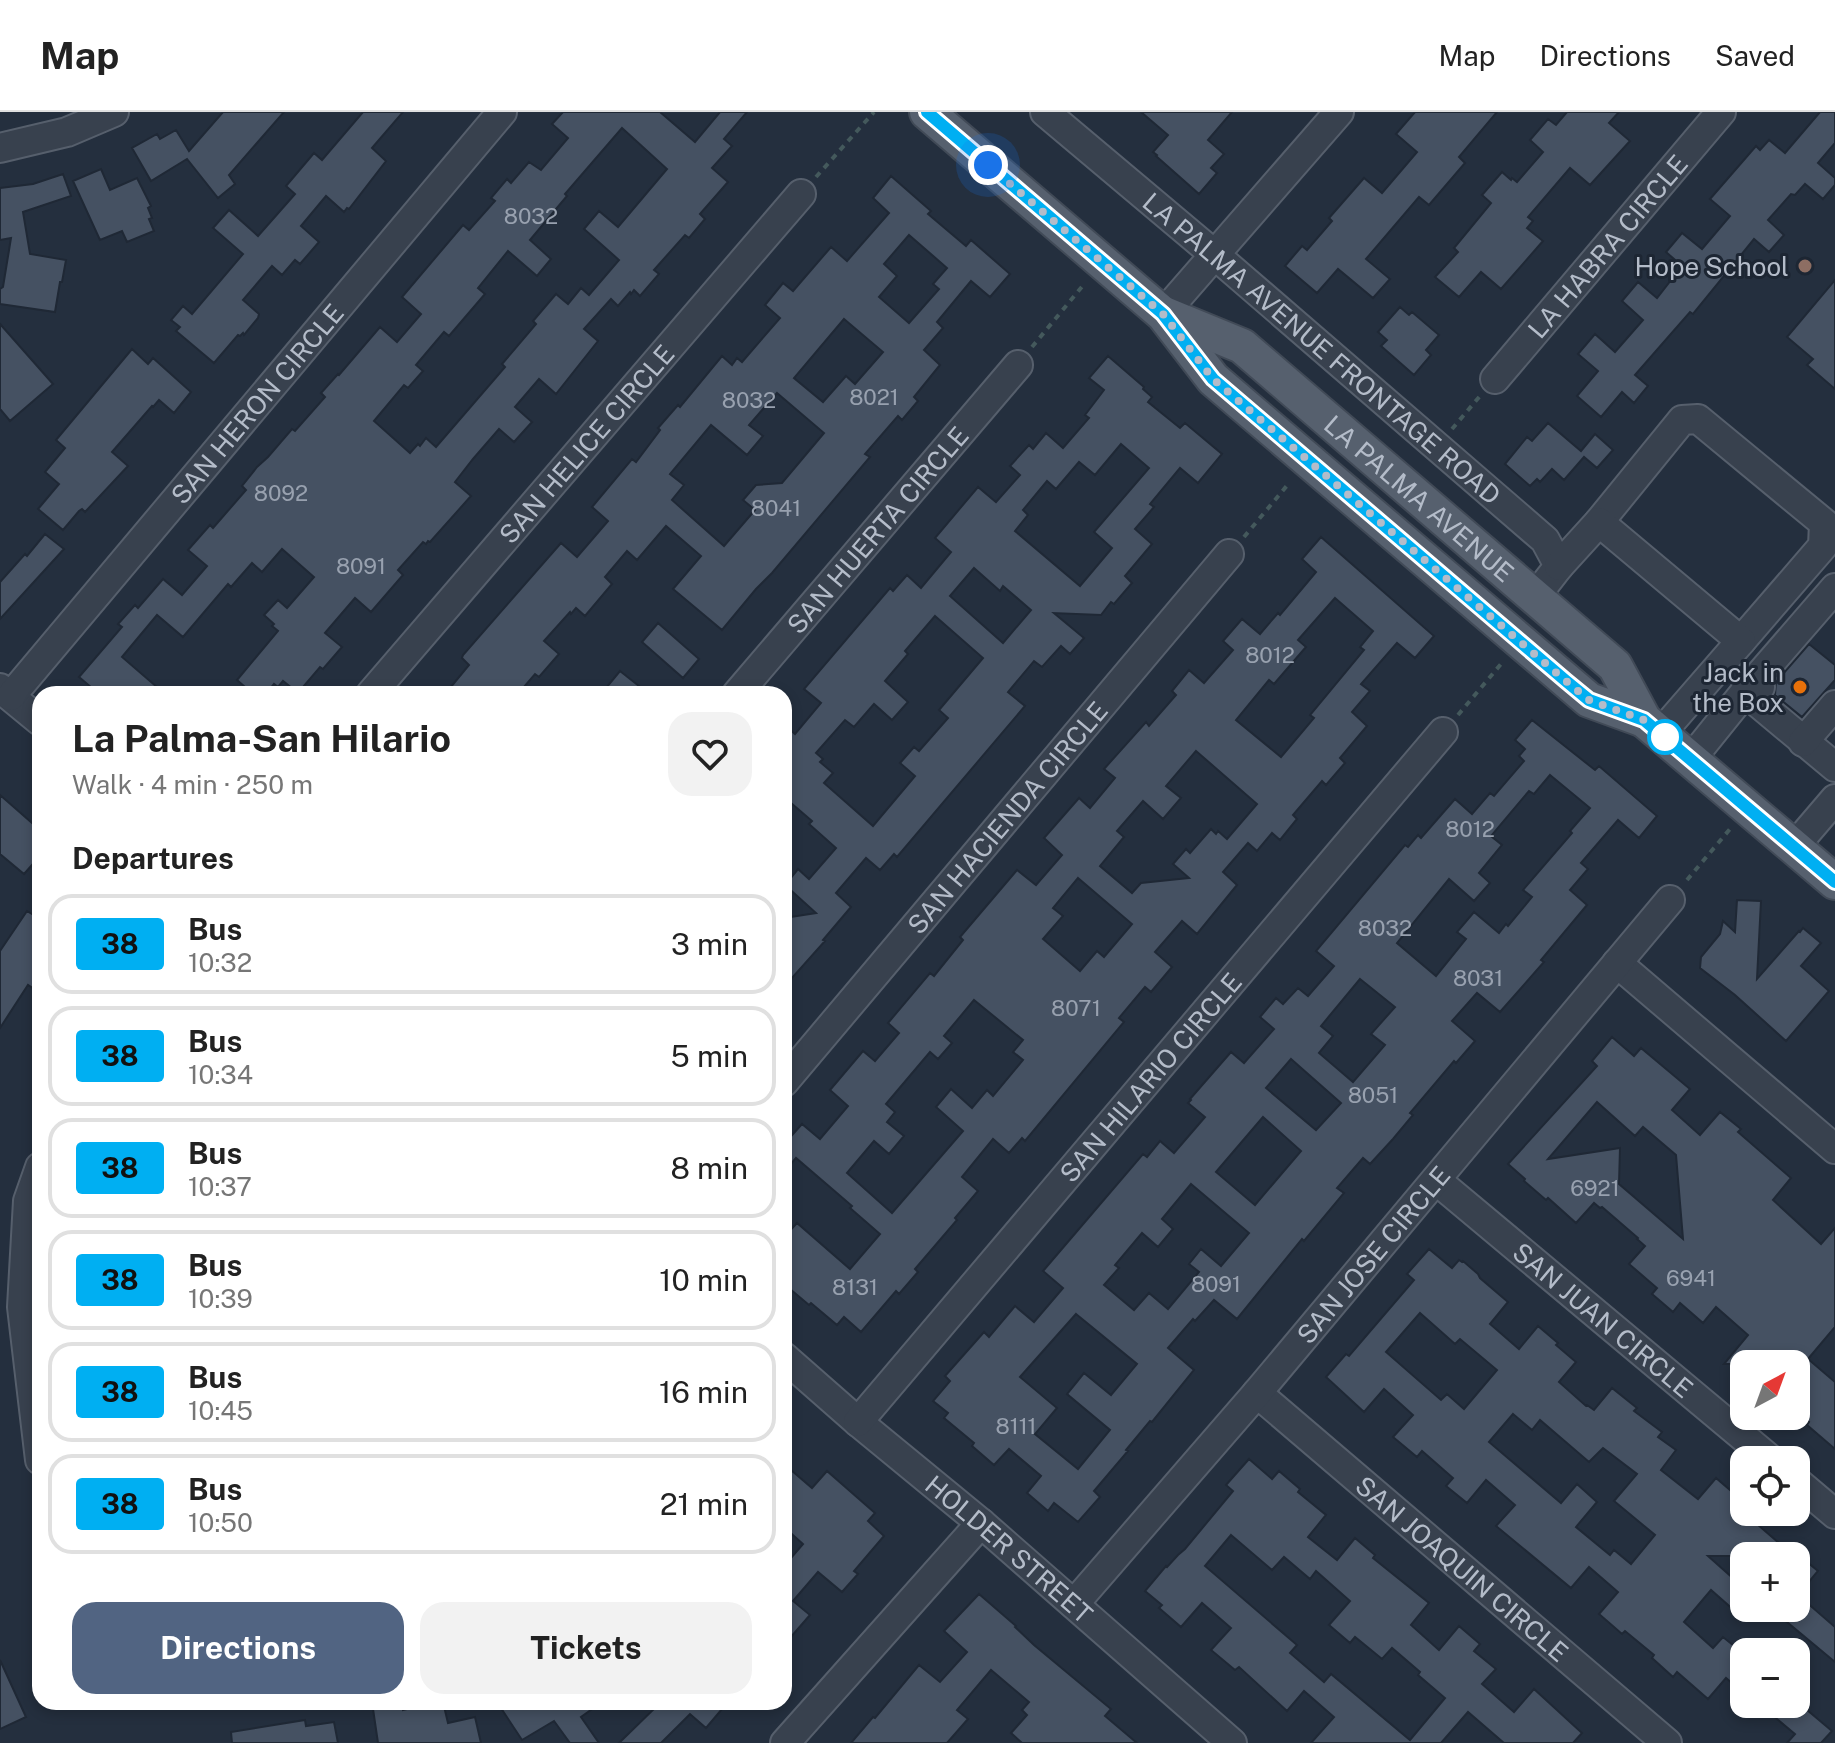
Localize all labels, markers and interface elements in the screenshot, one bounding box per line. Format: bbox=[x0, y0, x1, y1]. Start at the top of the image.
text: Map bbox=[40, 33, 119, 78]
text: Map bbox=[1439, 39, 1495, 72]
text: Directions bbox=[1539, 39, 1671, 72]
text: Saved bbox=[1715, 39, 1795, 72]
your location bbox=[968, 145, 1008, 185]
street label: LA HABRA CIRCLE bbox=[1521, 148, 1694, 344]
street label: LA PALMA AVENUE FRONTAGE ROAD bbox=[1138, 185, 1506, 511]
house number: 8032 bbox=[504, 203, 558, 229]
place label: Hope School bbox=[1635, 251, 1789, 282]
marker: Hope School bbox=[1796, 257, 1814, 275]
street label: SAN HERON CIRCLE bbox=[164, 297, 350, 510]
street label: SAN HELICE CIRCLE bbox=[492, 338, 680, 549]
house number: 8021 bbox=[849, 384, 899, 410]
house number: 8032 bbox=[722, 387, 776, 413]
street label: LA PALMA AVENUE bbox=[1318, 408, 1520, 588]
street label: SAN HUERTA CIRCLE bbox=[780, 420, 974, 640]
house number: 8092 bbox=[254, 480, 308, 506]
house number: 8041 bbox=[751, 495, 801, 521]
house number: 8091 bbox=[336, 553, 386, 579]
house number: 8012 bbox=[1245, 642, 1295, 668]
place label: Jack in the Box bbox=[1692, 657, 1784, 718]
marker: Jack in the Box bbox=[1791, 678, 1809, 696]
street label: SAN HACIENDA CIRCLE bbox=[900, 695, 1114, 940]
button: heart bbox=[668, 712, 752, 796]
text: La Palma-San Hilario bbox=[72, 716, 451, 761]
unlabelled marker bbox=[1648, 720, 1682, 754]
text: Walk · 4 min · 250 m bbox=[72, 769, 313, 800]
house number: 8012 bbox=[1445, 816, 1495, 842]
text: Departures bbox=[72, 840, 234, 876]
text: Bus bbox=[188, 911, 242, 947]
house number: 8032 bbox=[1358, 915, 1412, 941]
text: 3 min bbox=[671, 926, 748, 962]
text: 38 bbox=[101, 927, 139, 960]
text: 10:32 bbox=[188, 947, 252, 978]
house number: 8031 bbox=[1453, 965, 1503, 991]
street label: SAN HILARIO CIRCLE bbox=[1053, 966, 1248, 1188]
house number: 8071 bbox=[1051, 995, 1101, 1021]
text: Bus bbox=[188, 1023, 242, 1059]
text: 5 min bbox=[671, 1038, 748, 1074]
text: 38 bbox=[101, 1039, 139, 1072]
text: 10:34 bbox=[188, 1059, 253, 1090]
house number: 8051 bbox=[1348, 1082, 1398, 1108]
text: Bus bbox=[188, 1135, 242, 1171]
text: 8 min bbox=[670, 1150, 748, 1186]
text: 38 bbox=[101, 1151, 139, 1184]
street label: SAN JOSE CIRCLE bbox=[1290, 1159, 1456, 1350]
text: 10:37 bbox=[188, 1171, 252, 1202]
house number: 6921 bbox=[1570, 1175, 1620, 1201]
street label: SAN JUAN CIRCLE bbox=[1507, 1236, 1699, 1404]
text: Bus bbox=[188, 1247, 242, 1283]
text: 10 min bbox=[659, 1262, 748, 1298]
text: 38 bbox=[101, 1263, 139, 1296]
house number: 6941 bbox=[1666, 1265, 1716, 1291]
house number: 8091 bbox=[1191, 1271, 1241, 1297]
house number: 8131 bbox=[832, 1274, 878, 1300]
text: 10:39 bbox=[188, 1283, 253, 1314]
north arrow bbox=[1730, 1350, 1810, 1430]
map controls bbox=[1730, 1350, 1810, 1718]
text: Bus bbox=[188, 1359, 242, 1395]
text: 16 min bbox=[659, 1374, 748, 1410]
text: 38 bbox=[101, 1375, 139, 1408]
text: 10:45 bbox=[188, 1395, 253, 1426]
house number: 8111 bbox=[995, 1413, 1037, 1439]
button: locate bbox=[1730, 1446, 1810, 1526]
street label: HOLDER STREET bbox=[919, 1469, 1099, 1629]
street label: SAN JOAQUIN CIRCLE bbox=[1350, 1469, 1575, 1668]
text: Bus bbox=[188, 1471, 242, 1507]
text: 21 min bbox=[660, 1486, 748, 1522]
text: 38 bbox=[101, 1487, 139, 1520]
text: 10:50 bbox=[188, 1507, 253, 1538]
button: + bbox=[1730, 1542, 1810, 1622]
button: Directions bbox=[72, 1602, 404, 1694]
button: Tickets bbox=[420, 1602, 752, 1694]
button: − bbox=[1730, 1638, 1810, 1718]

